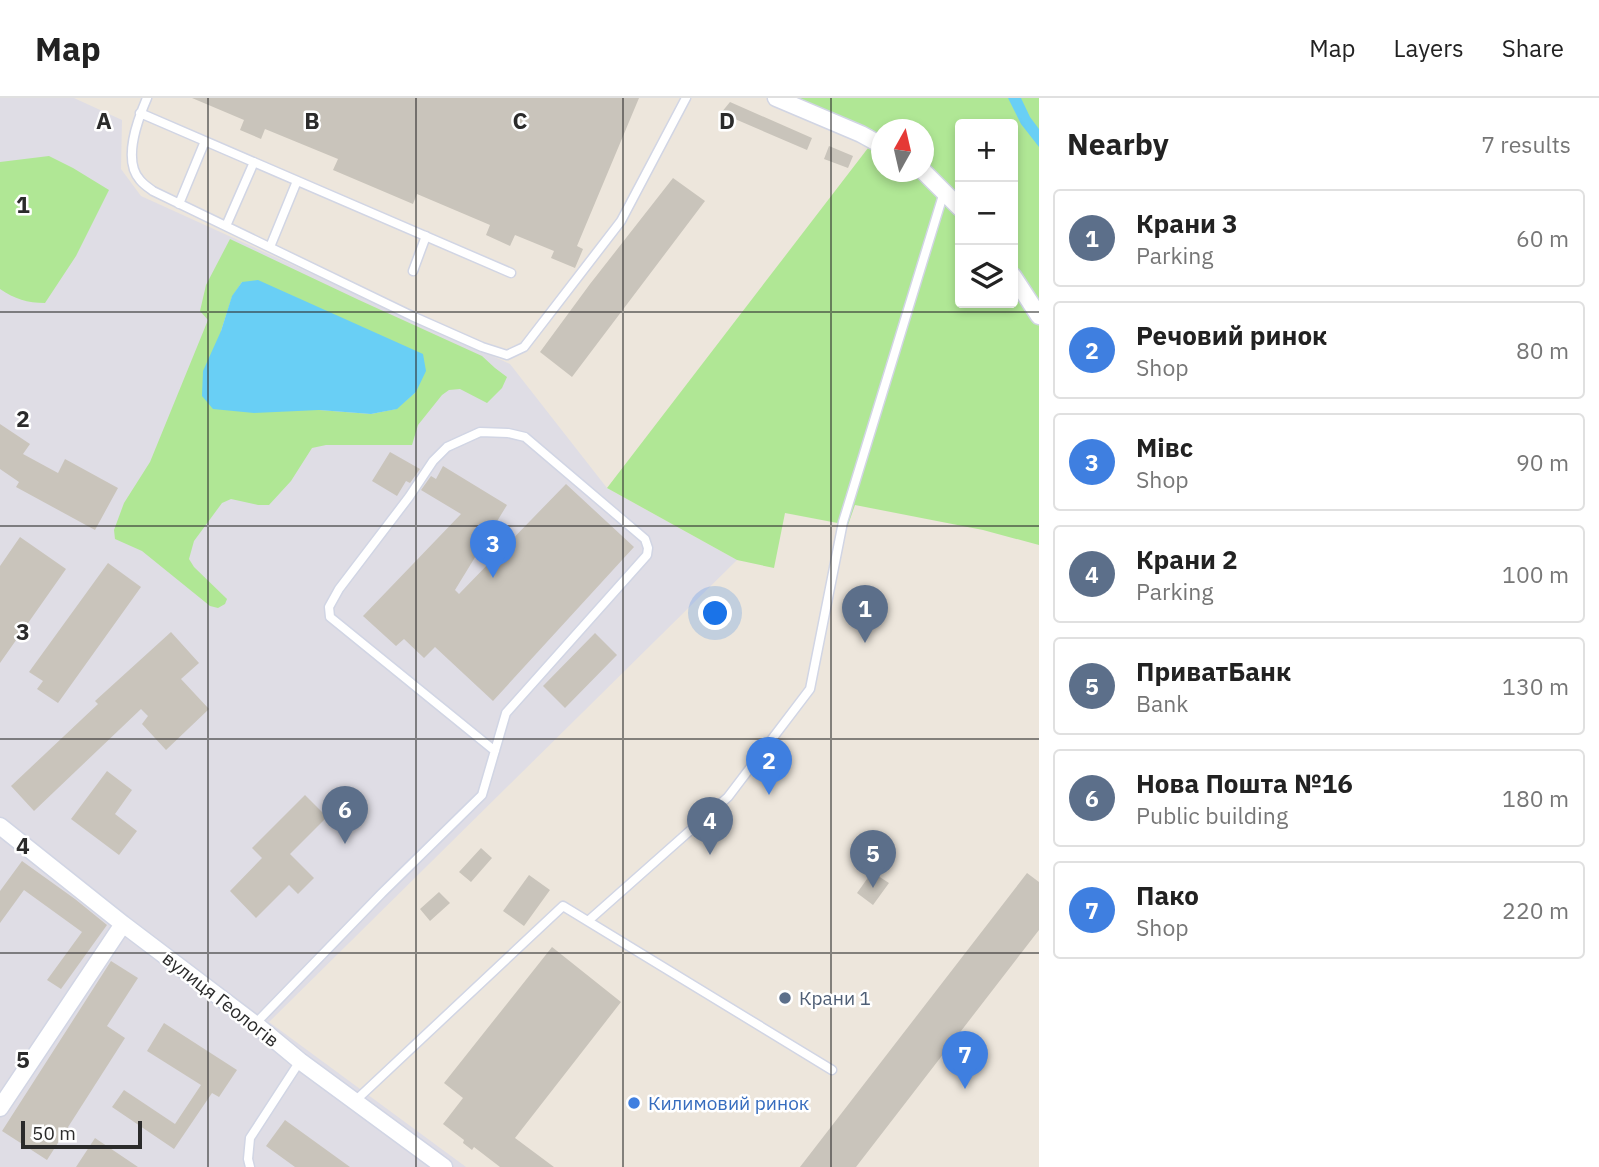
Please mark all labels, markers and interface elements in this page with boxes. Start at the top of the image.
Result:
text: Map [35,27,101,70]
text: Map [1309,32,1356,64]
text: Layers [1394,32,1464,64]
text: Share [1502,32,1564,64]
text: A [96,105,112,135]
text: B [304,105,320,135]
text: C [513,105,528,135]
text: D [719,105,735,135]
north arrow [871,119,934,182]
map controls [955,119,1018,308]
button: + [955,119,1018,182]
text: Nearby [1067,124,1169,163]
text: 7 results [1481,129,1571,159]
button: − [955,182,1018,245]
text: 1 [16,189,30,219]
text: Крани 3 [1136,206,1238,240]
text: 1 [1085,223,1099,253]
text: 60 m [1516,223,1569,253]
text: Parking [1136,240,1214,270]
button: layers [955,245,1018,308]
text: Речовий ринок [1136,318,1327,352]
text: 2 [1085,335,1099,365]
text: 80 m [1516,335,1569,365]
text: Shop [1136,352,1189,382]
text: 2 [16,403,30,433]
text: Мівс [1136,430,1193,464]
text: 3 [1085,447,1099,477]
text: 90 m [1516,447,1569,477]
text: Shop [1136,464,1189,494]
pin: 3 [470,520,516,578]
text: Крани 2 [1136,542,1238,576]
text: 4 [1085,559,1099,589]
text: 100 m [1502,559,1569,589]
text: Parking [1136,576,1214,606]
pin: 1 [842,585,888,643]
your location [698,596,732,630]
text: 3 [16,616,30,646]
text: ПриватБанк [1136,654,1291,688]
text: 5 [1085,671,1099,701]
text: 130 m [1502,671,1569,701]
text: Bank [1136,688,1189,718]
pin: 2 [746,737,792,795]
text: Нова Пошта №16 [1136,766,1353,800]
text: 6 [1085,783,1099,813]
text: 180 m [1502,783,1569,813]
pin: 6 [322,786,368,844]
pin: 4 [687,797,733,855]
text: Public building [1136,800,1288,830]
text: 4 [16,830,30,860]
pin: 5 [850,830,896,888]
text: Пако [1136,878,1199,912]
text: 7 [1085,895,1099,925]
text: 220 m [1502,895,1569,925]
text: Shop [1136,912,1189,942]
street label: вулиця Геологів [158,946,284,1052]
place label: Крани 1 [799,986,871,1010]
marker: Крани 1 [777,990,793,1006]
pin: 7 [942,1031,988,1089]
text: 5 [16,1044,30,1074]
place label: Килимовий ринок [648,1091,809,1115]
marker: Килимовий ринок [626,1095,642,1111]
scale bar [21,1118,142,1150]
text: 50 m [32,1121,76,1145]

